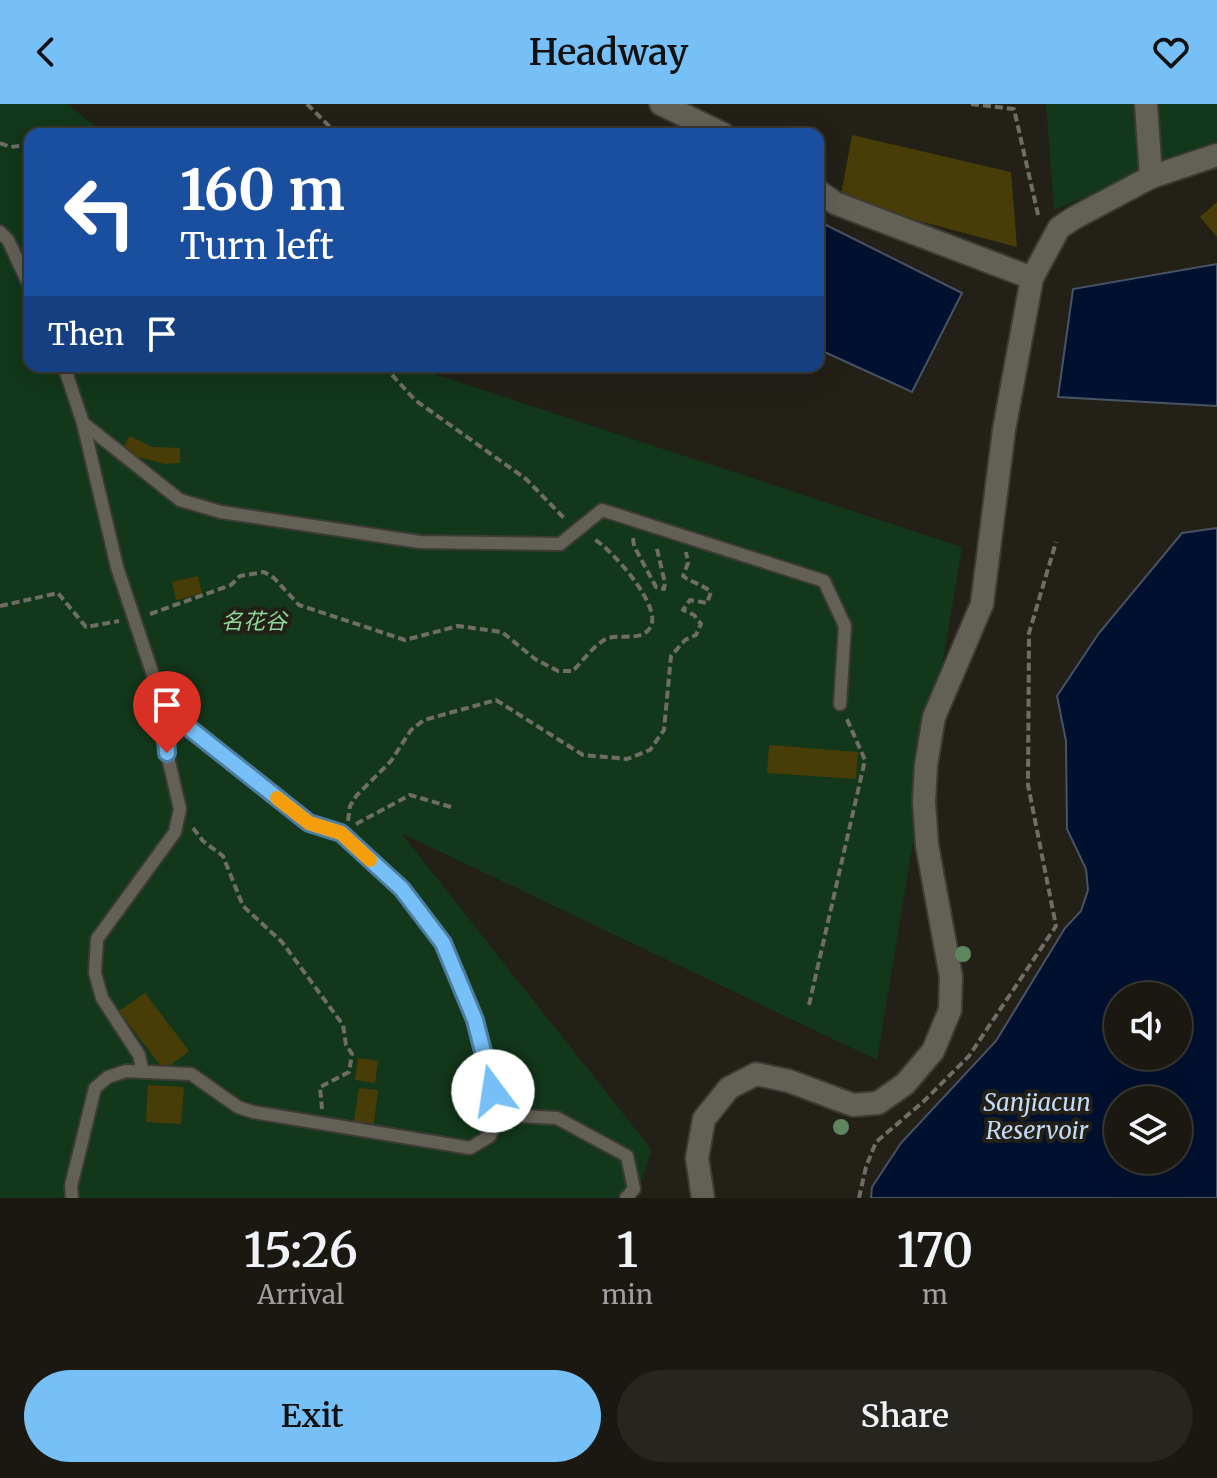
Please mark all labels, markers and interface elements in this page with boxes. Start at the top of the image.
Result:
icon: back [24,30,68,74]
text: Headway [529,30,688,75]
icon: heart [1149,30,1193,74]
text: 160 m [180,155,345,225]
icon: left [48,160,152,264]
text: Turn left [180,224,334,269]
icon: arrive [140,312,184,356]
text: Then [48,315,124,353]
park label: 名花谷 [221,607,289,635]
pin [133,671,201,753]
icon: arrive [145,683,189,727]
map controls [1104,982,1192,1174]
button: sound [1104,982,1192,1070]
position arrow [451,1049,535,1133]
button: layers [1104,1086,1192,1174]
water label: Sanjiacun Reservoir [983,1087,1091,1146]
text: 15:26 [244,1220,358,1280]
text: 1 [616,1220,638,1280]
text: 170 [896,1220,973,1280]
text: Arrival [257,1278,344,1311]
text: min [601,1278,653,1311]
text: m [922,1278,948,1311]
button: Exit [24,1370,601,1462]
button: Share [617,1370,1193,1462]

